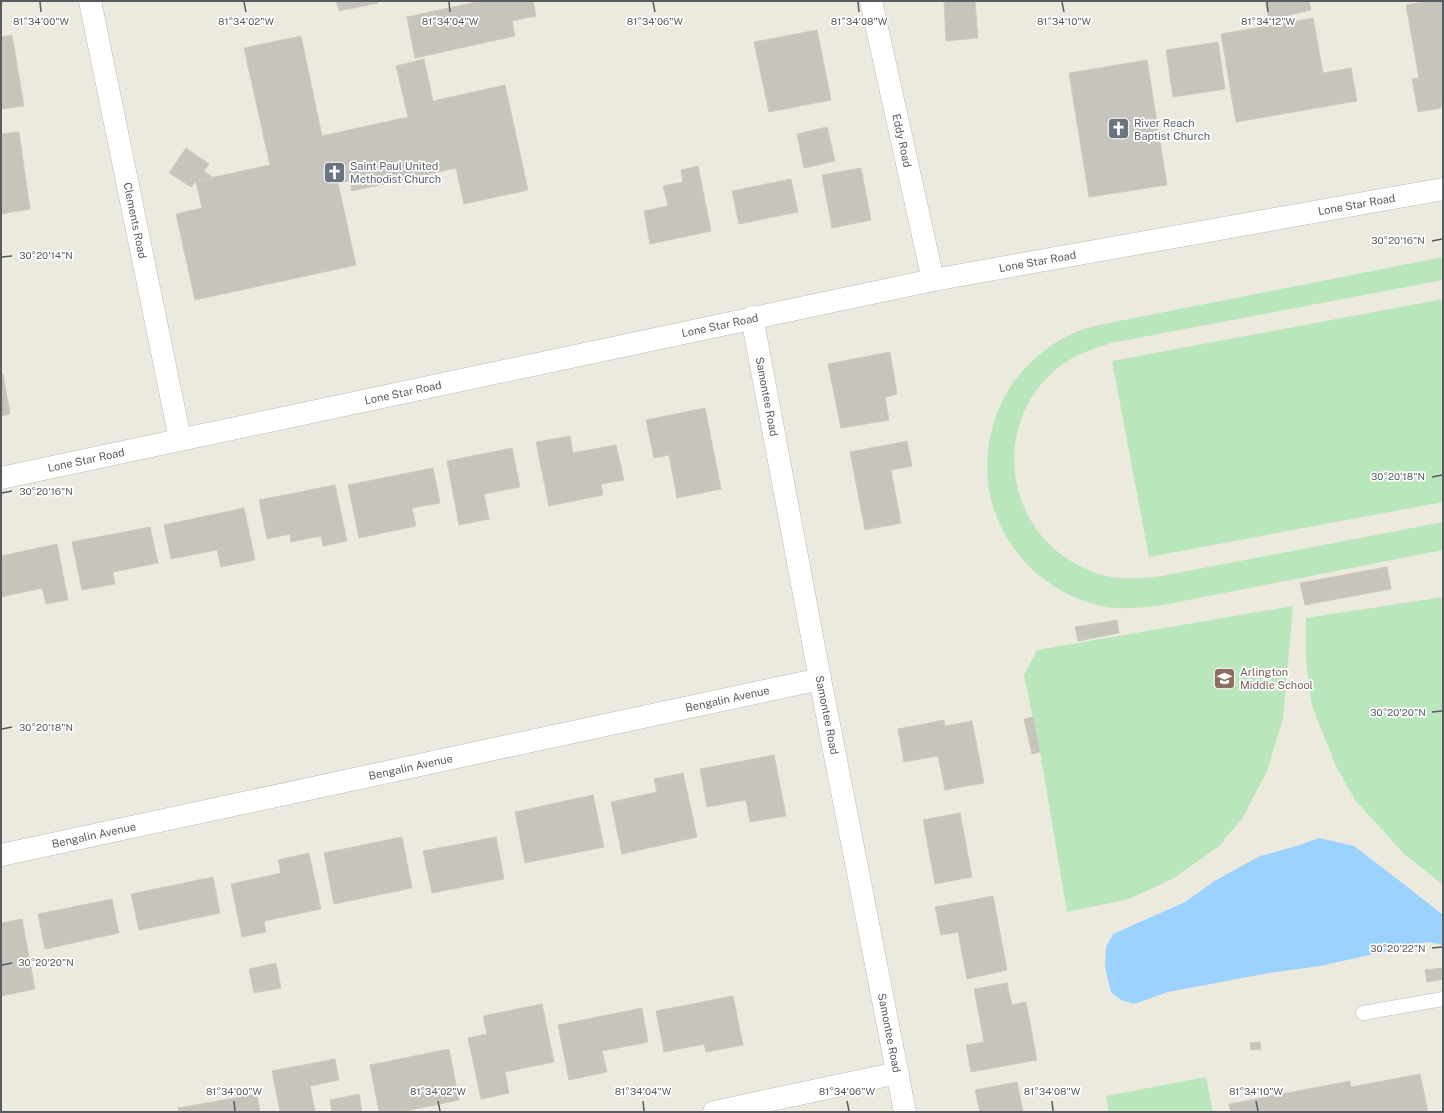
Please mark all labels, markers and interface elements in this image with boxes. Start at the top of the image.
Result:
text: 81°34'00"W [13,15,70,27]
text: 81°34'02"W [218,15,275,27]
text: 81°34'04"W [422,15,479,27]
text: 81°34'06"W [627,15,684,27]
text: 81°34'08"W [831,15,888,27]
text: 81°34'10"W [1037,15,1092,27]
text: 81°34'12"W [1241,15,1295,27]
street label: Eddy Road [890,113,914,169]
church icon: River Reach Baptist Church [1105,116,1131,142]
place label: River Reach Baptist Church [1134,117,1210,142]
church icon: Saint Paul United Methodist Church [322,159,348,185]
place label: Saint Paul United Methodist Church [350,160,441,185]
street label: Clements Road [121,181,149,259]
street label: Lone Star Road [1317,192,1396,217]
text: 30°20'16"N [1371,234,1425,246]
text: 30°20'14"N [19,249,73,261]
street label: Lone Star Road [998,249,1077,274]
street label: Lone Star Road [680,311,759,339]
street label: Samontee Road [754,356,780,437]
street label: Lone Star Road [364,379,443,407]
street label: Lone Star Road [47,446,126,474]
text: 30°20'18"N [1371,470,1425,482]
text: 30°20'16"N [19,485,73,497]
school or university icon: Arlington Middle School [1211,665,1237,691]
place label: Arlington Middle School [1240,666,1313,691]
street label: Samontee Road [813,674,841,756]
street label: Bengalin Avenue [684,684,771,714]
text: 30°20'20"N [1370,706,1426,718]
text: 30°20'18"N [19,721,73,733]
street label: Bengalin Avenue [367,752,454,782]
street label: Bengalin Avenue [51,820,137,850]
text: 30°20'22"N [1370,942,1426,954]
text: 30°20'20"N [18,956,74,968]
street label: Samontee Road [876,992,903,1074]
text: 81°34'00"W [206,1085,263,1097]
text: 81°34'02"W [410,1085,467,1097]
text: 81°34'04"W [615,1085,672,1097]
text: 81°34'06"W [819,1085,876,1097]
text: 81°34'08"W [1024,1085,1081,1097]
text: 81°34'10"W [1229,1085,1284,1097]

